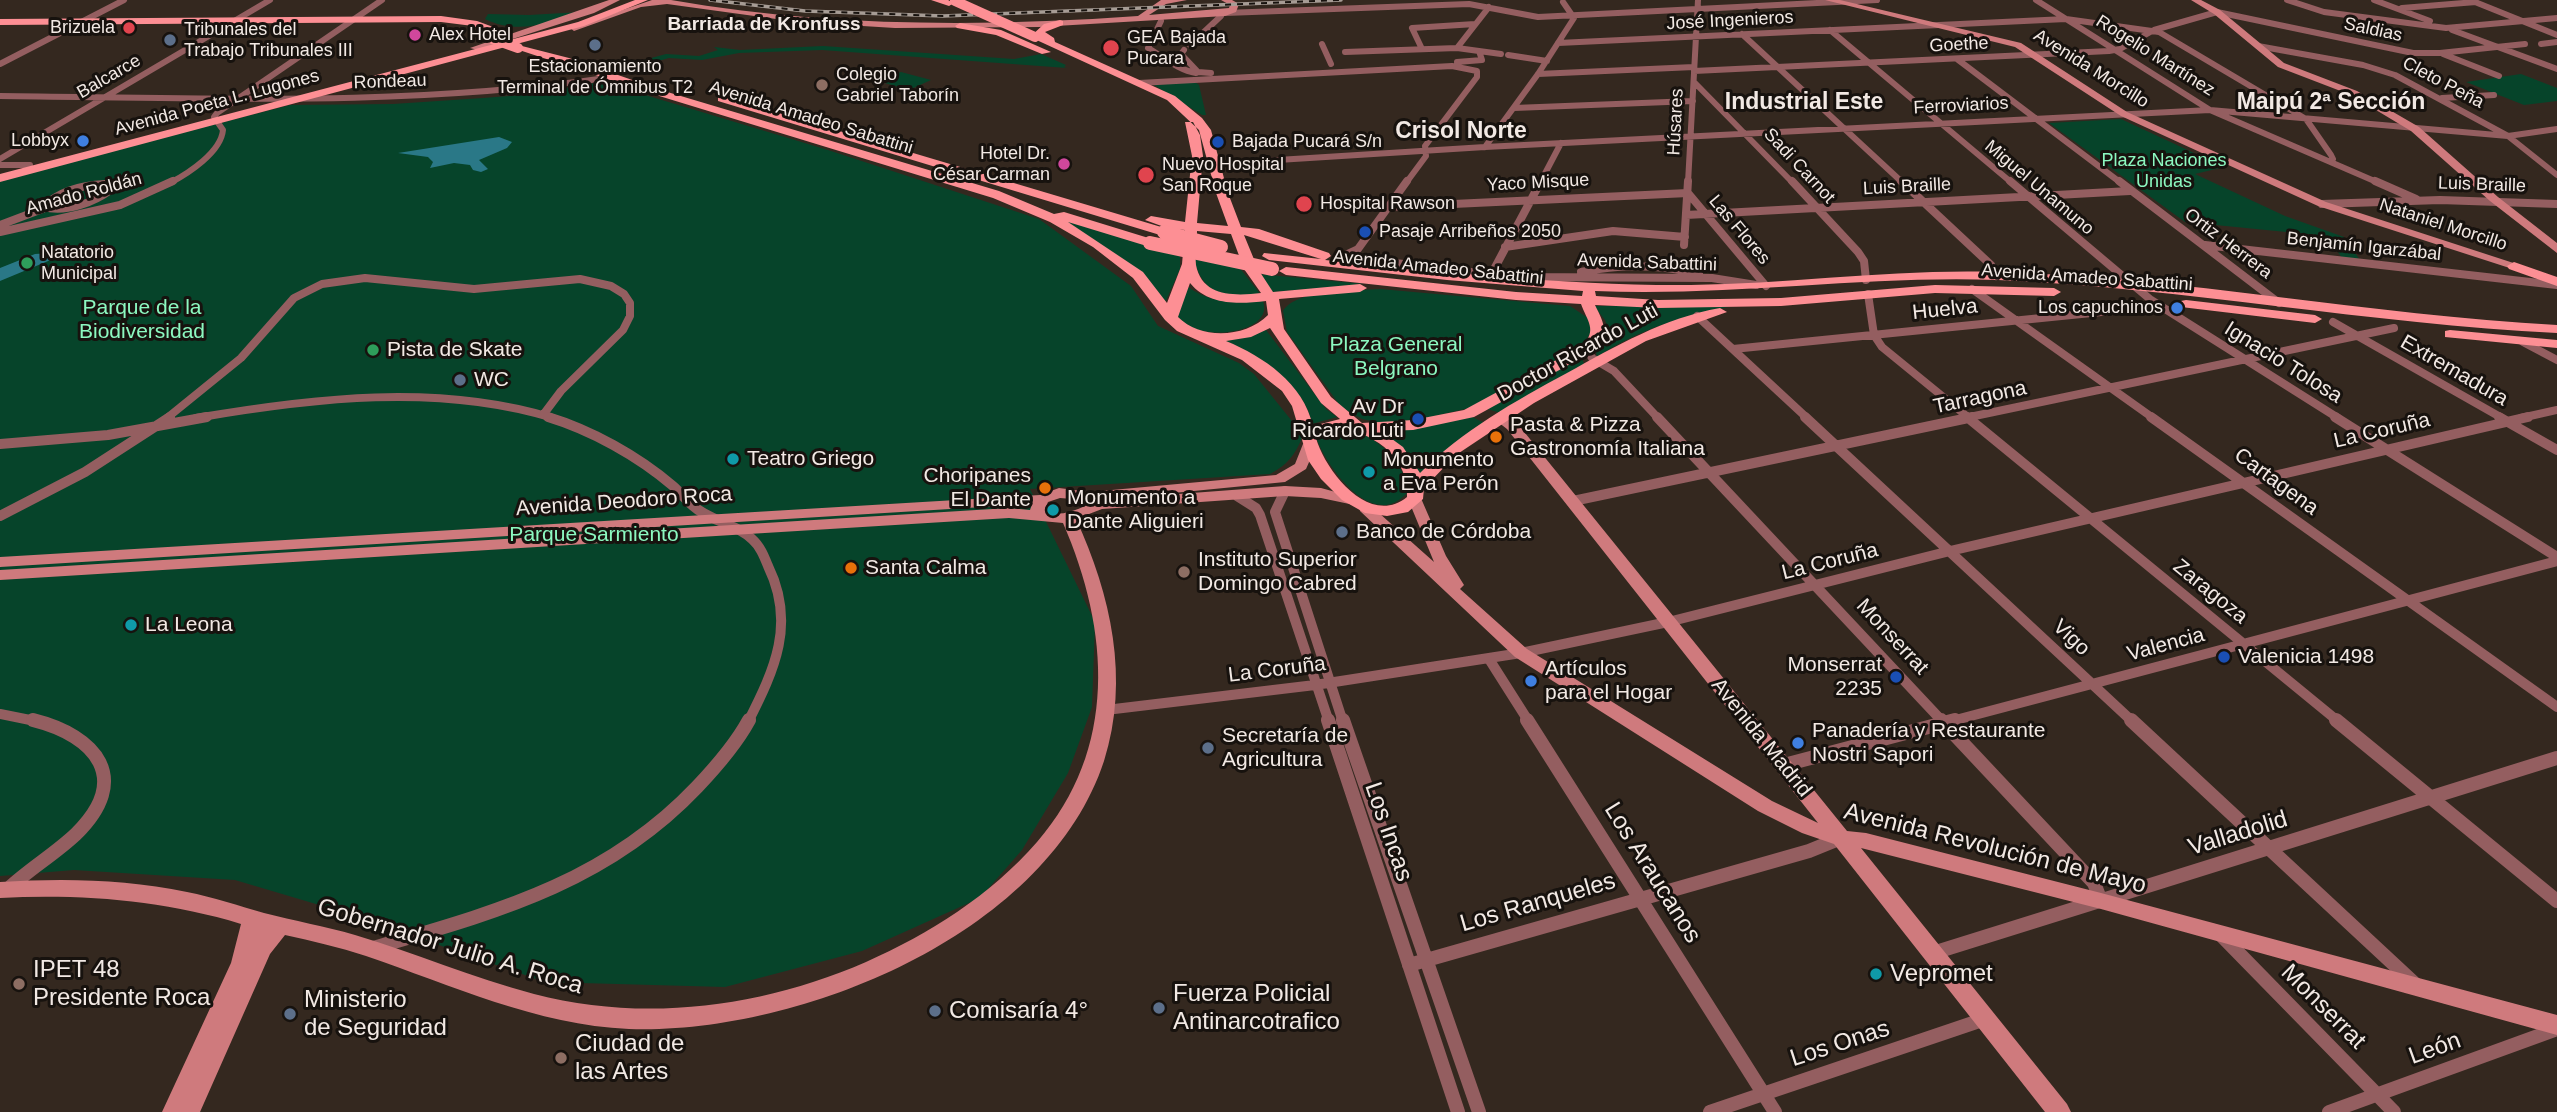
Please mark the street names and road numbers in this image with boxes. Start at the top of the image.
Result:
street label: José Ingenieros [1666,7,1794,35]
street label: Rogelio Martínez [2092,11,2218,101]
street label: Saldias [2342,13,2404,47]
street label: Avenida Morcillo [2029,25,2153,113]
street label: Goethe [1929,33,1989,57]
street label: Balcarce [73,50,145,104]
street label: Cleto Peña [2399,53,2487,113]
street label: Avenida Poeta L. Lugones [112,65,322,141]
street label: Rondeau [353,70,427,94]
street label: Avenida Amadeo Sabattini [707,77,915,159]
street label: Húsares [1663,88,1689,156]
street label: Ferroviarios [1913,93,2009,119]
street label: Sadi Carnot [1759,124,1839,208]
street label: Miguel Unamuno [1980,136,2098,240]
street label: Amado Roldán [24,168,144,220]
street label: Yaco Misque [1486,170,1590,196]
street label: Luis Braille [2438,173,2526,197]
street label: Luis Braille [1862,174,1952,200]
street label: Las Flores [1704,191,1774,269]
street label: Nataniel Morcillo [2376,194,2510,256]
street label: Ortiz Herrera [2180,204,2276,284]
street label: Benjamín Igarzábal [2286,228,2442,266]
street label: Avenida Amadeo Sabattini [1332,246,1544,290]
street label: Avenida Sabattini [1577,250,1717,276]
street label: Avenida Amadeo Sabattini [1981,260,2193,296]
street label: Huelva [1911,294,1979,326]
street label: Doctor Ricardo Luti [1493,298,1663,408]
street label: Ignacio Tolosa [2219,317,2347,409]
street label: Extremadura [2396,330,2512,412]
street label: Tarragona [1931,376,2029,420]
street label: La Coruña [2331,408,2433,454]
street label: Cartagena [2229,443,2323,521]
street label: Avenida Deodoro Roca [515,482,733,522]
street label: La Coruña [1779,538,1881,586]
street label: Zaragoza [2168,554,2252,630]
street label: Monserrat [1851,594,1933,680]
street label: Vigo [2047,615,2095,661]
street label: Valencia [2125,623,2207,667]
street label: La Coruña [1227,652,1327,688]
street label: Avenida Madrid [1705,674,1817,802]
street label: Los Incas [1358,779,1418,885]
street label: Los Araucanos [1597,797,1707,949]
street label: Avenida Revolución de Mayo [1841,797,2149,901]
street label: Valladolid [2185,805,2291,863]
street label: Los Ranqueles [1457,867,1619,939]
street label: Gobernador Julio A. Roca [314,893,586,1001]
street label: Monserrat [2275,959,2371,1055]
street label: Los Onas [1787,1014,1893,1074]
street label: León [2405,1026,2465,1072]

